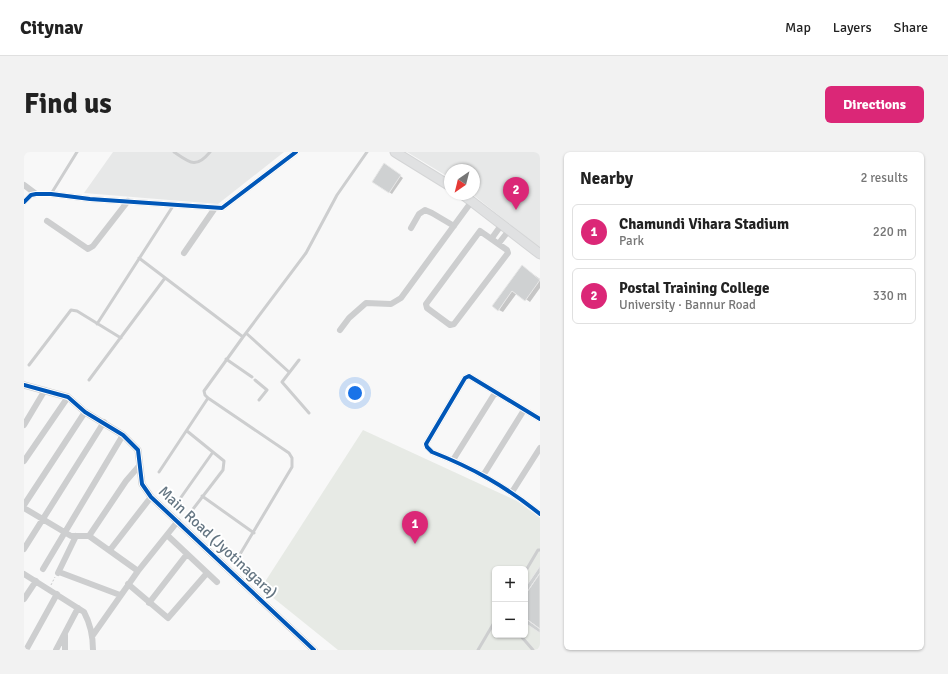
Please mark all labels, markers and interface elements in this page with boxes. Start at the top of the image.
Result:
text: Citynav [20,16,83,40]
text: Map [785,19,811,36]
text: Layers [833,19,872,36]
text: Share [894,19,928,36]
button: Directions [825,86,924,123]
text: Find us [24,87,112,121]
north arrow [444,164,480,200]
text: Nearby [580,168,633,189]
text: 2 results [860,170,908,186]
pin: 2 [503,177,529,210]
text: Chamundi Vihara Stadium [619,215,789,233]
text: 1 [590,224,598,240]
text: 220 m [873,224,907,240]
text: Park [619,233,644,249]
text: Postal Training College [619,279,769,297]
text: 2 [590,288,598,304]
text: 330 m [873,288,907,304]
text: University · Bannur Road [619,297,756,313]
your location [345,383,365,403]
street label: Main Road (Jyotinagara) [155,482,281,602]
pin: 1 [402,511,428,544]
map controls [492,566,528,638]
button: + [492,566,528,602]
button: − [492,602,528,638]

